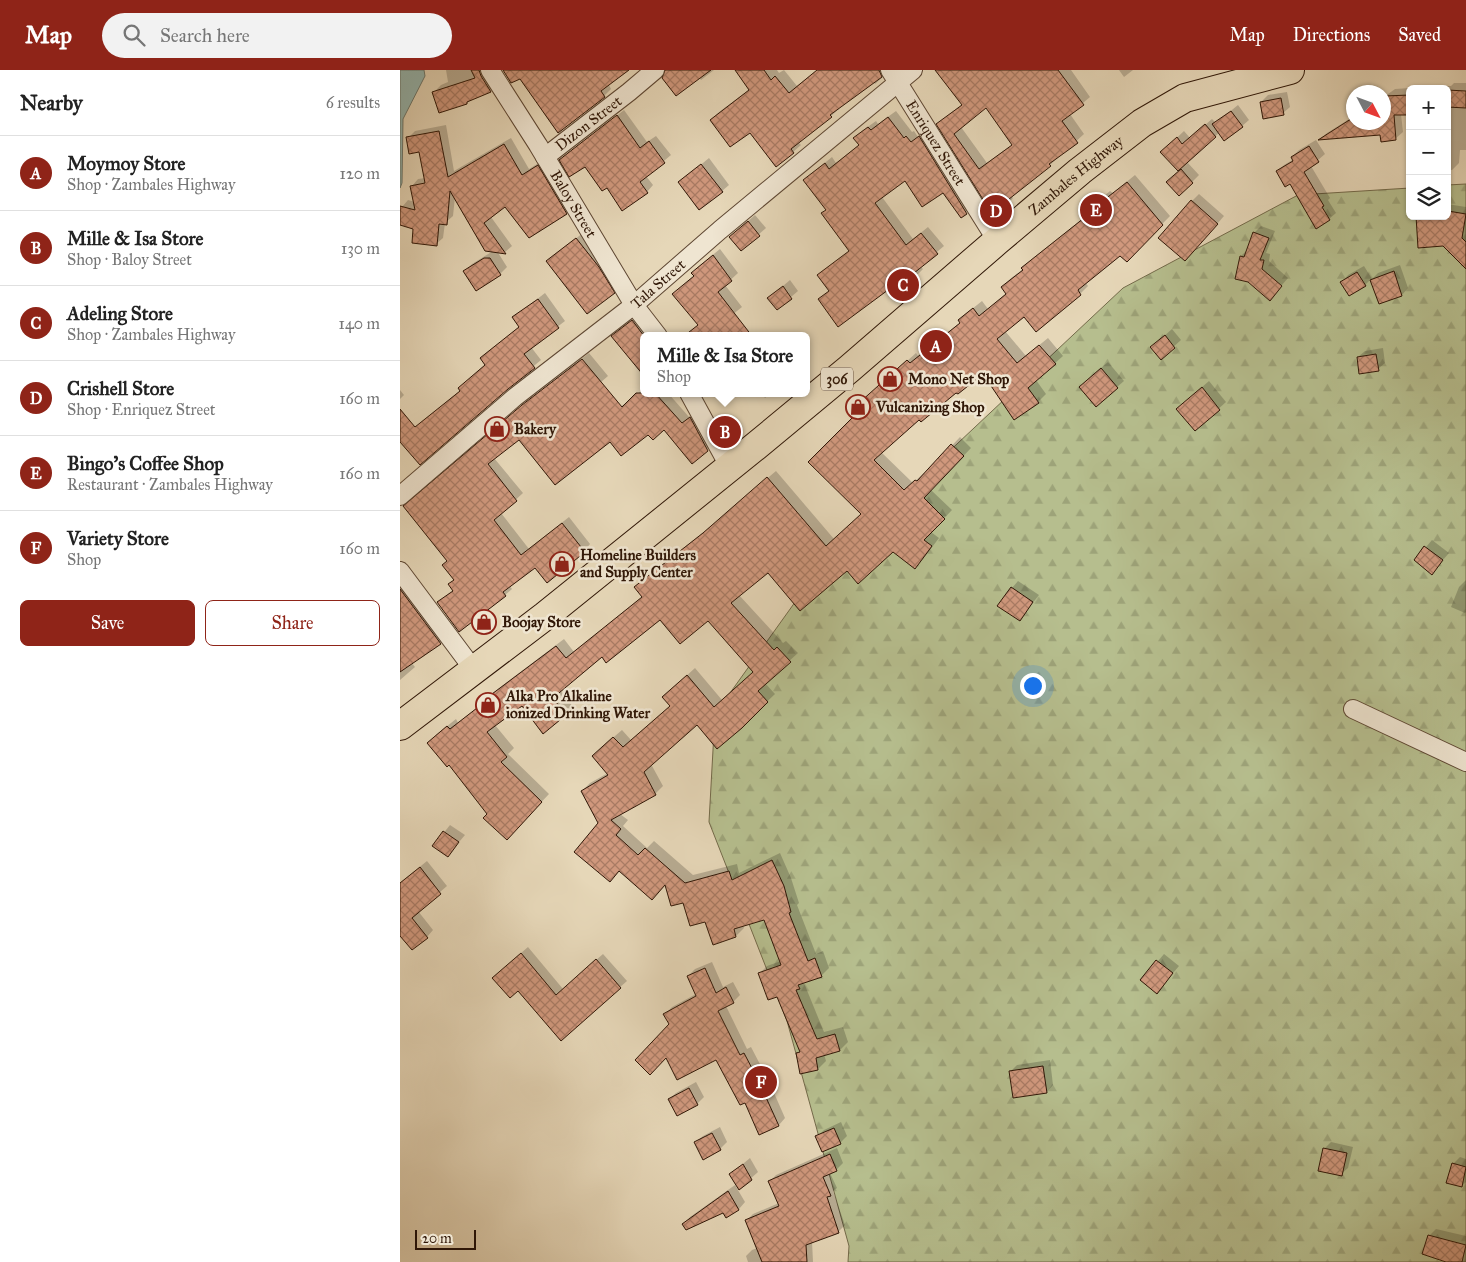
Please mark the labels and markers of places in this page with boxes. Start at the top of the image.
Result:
pin: E [1080,191,1112,229]
pin: D [980,192,1012,230]
pin: C [887,266,919,304]
pin: A [920,327,952,365]
shop icon: Mono Net Shop [877,366,903,392]
place label: Mono Net Shop [908,370,1010,389]
shop icon: Vulcanizing Shop [845,394,871,420]
place label: Vulcanizing Shop [875,398,985,417]
pin: B [709,413,741,451]
shop icon: Bakery [484,416,510,442]
place label: Bakery [514,420,557,439]
place label: Homeline Builders and Supply Center [580,546,696,582]
shop icon: Homeline Builders and Supply Center [549,551,575,577]
shop icon: Boojay Store [471,609,497,635]
place label: Boojay Store [502,613,581,632]
place label: Alka Pro Alkaline ionized Drinking Water [505,687,650,723]
shop icon: Alka Pro Alkaline ionized Drinking Water [475,692,501,718]
pin: F [745,1063,777,1101]

